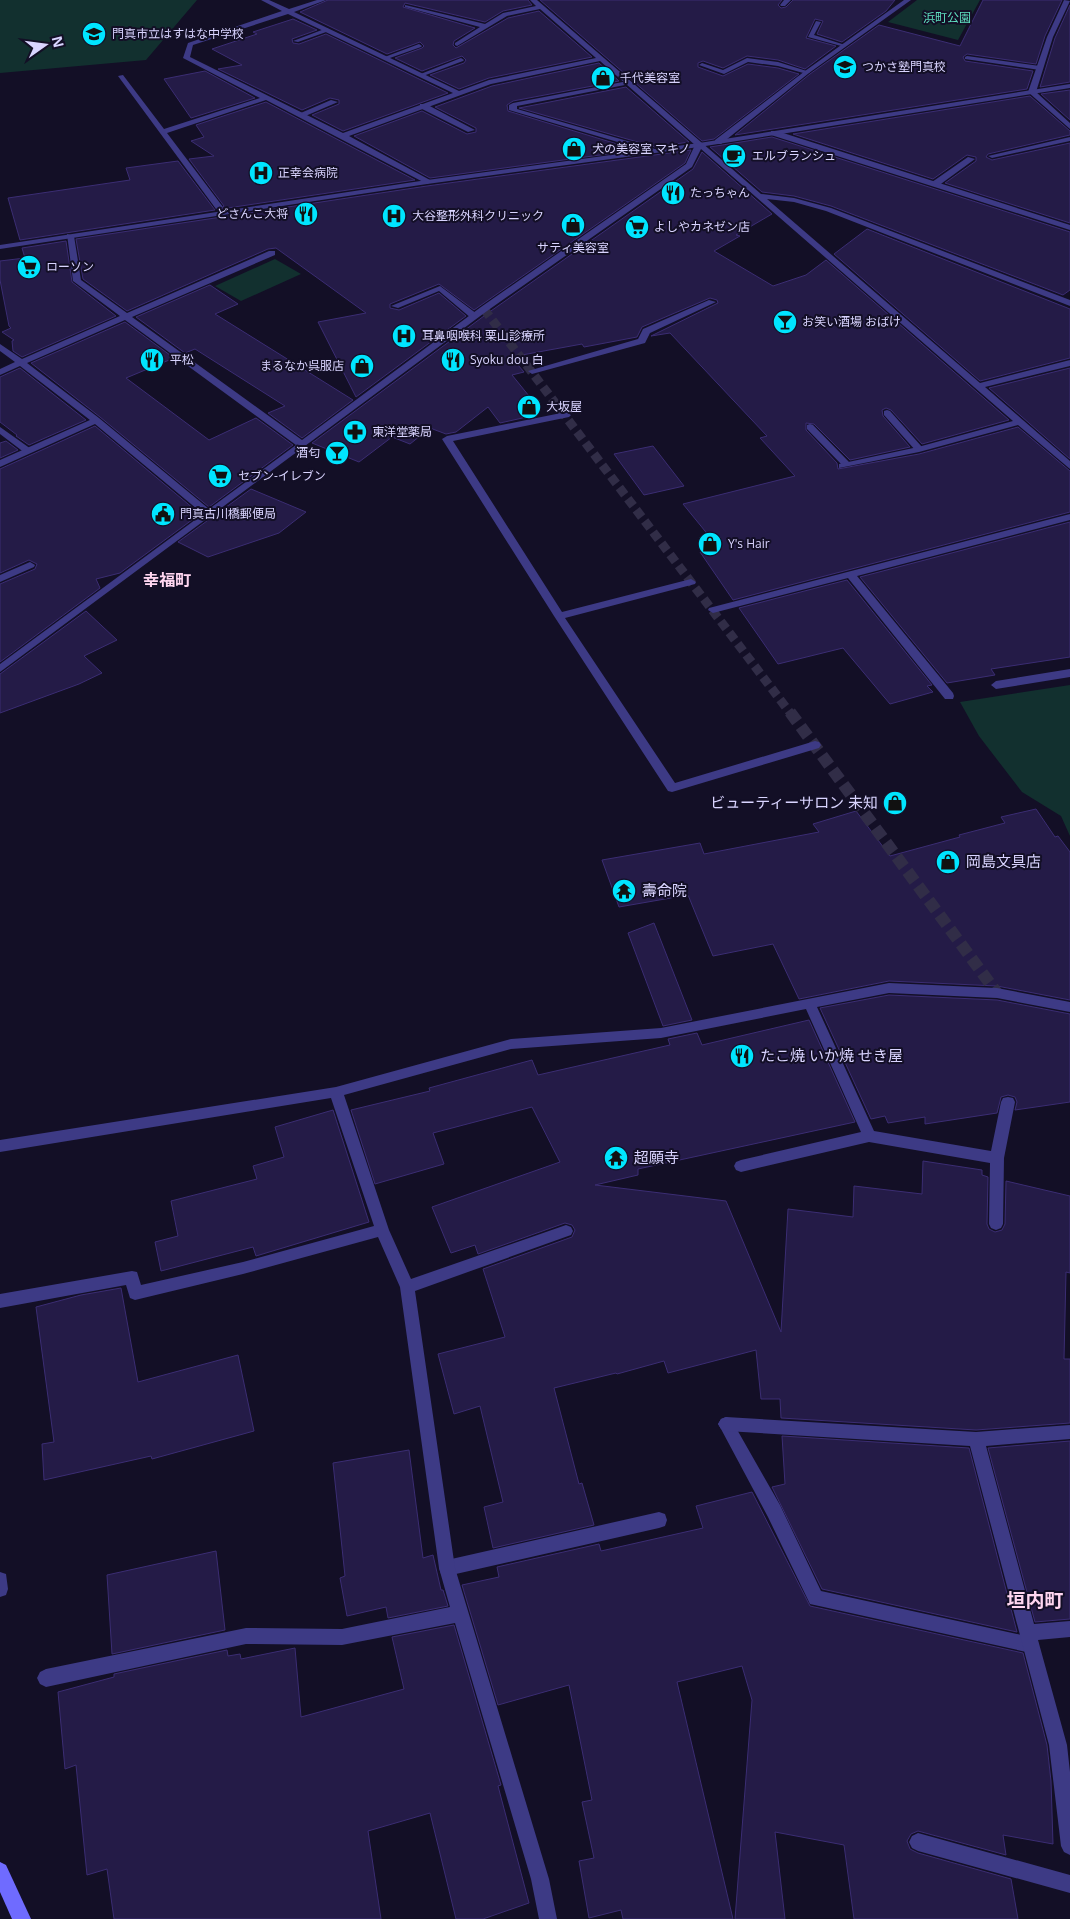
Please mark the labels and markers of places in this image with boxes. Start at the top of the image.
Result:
school or university icon: 門真市立はすはな中学校 [81,21,107,47]
place label: 門真市立はすはな中学校 [112,25,244,42]
school or university icon: つかさ塾門真校 [832,54,858,80]
place label: つかさ塾門真校 [862,58,946,75]
shop icon: 千代美容室 [590,65,616,91]
place label: 千代美容室 [620,69,680,86]
shop icon: 犬の美容室 マキノ [561,136,587,162]
place label: 犬の美容室 マキノ [592,140,690,157]
cafe icon: エルブランシュ [721,143,747,169]
place label: エルブランシュ [752,147,836,164]
hospital icon: 正幸会病院 [248,160,274,186]
place label: 正幸会病院 [278,164,338,181]
restaurant icon: たっちゃん [660,180,686,206]
place label: たっちゃん [690,184,750,201]
restaurant icon: どさんこ大将 [293,201,319,227]
hospital icon: 大谷整形外科クリニック [381,203,407,229]
place label: どさんこ大将 [216,205,288,222]
place label: 大谷整形外科クリニック [412,207,544,224]
shop icon: サティ美容室 [560,212,586,238]
supermarket icon: よしやカネゼン店 [624,214,650,240]
place label: よしやカネゼン店 [654,218,750,235]
place label: サティ美容室 [537,239,609,256]
supermarket icon: ローソン [16,254,42,280]
place label: ローソン [46,258,94,275]
bar icon: お笑い酒場 おばけ [772,309,798,335]
place label: お笑い酒場 おばけ [802,313,901,330]
hospital icon: 耳鼻咽喉科 栗山診療所 [391,323,417,349]
place label: 耳鼻咽喉科 栗山診療所 [422,327,545,344]
restaurant icon: 平松 [139,347,165,373]
restaurant icon: Syoku dou 白 [440,347,466,373]
place label: 平松 [170,351,194,368]
place label: Syoku dou 白 [470,351,544,368]
shop icon: まるなか呉服店 [349,353,375,379]
place label: まるなか呉服店 [260,357,344,374]
shop icon: 大坂屋 [516,394,542,420]
place label: 大坂屋 [546,398,582,415]
pharmacy icon: 東洋堂薬局 [342,419,368,445]
place label: 東洋堂薬局 [372,423,432,440]
bar icon: 酒匂 [324,440,350,466]
place label: 酒匂 [296,444,320,461]
supermarket icon: セブン-イレブン [207,463,233,489]
place label: セブン-イレブン [238,467,326,484]
public building icon: 門真古川橋郵便局 [150,501,176,527]
place label: 門真古川橋郵便局 [180,505,276,522]
shop icon: Y's Hair [697,531,723,557]
place label: Y's Hair [728,535,770,552]
shop icon: ビューティーサロン 未知 [882,790,908,816]
place label: ビューティーサロン 未知 [710,792,878,812]
shop icon: 岡島文具店 [935,849,961,875]
place label: 岡島文具店 [966,851,1041,871]
temple icon: 壽命院 [611,878,637,904]
place label: 壽命院 [642,880,687,900]
restaurant icon: たこ焼 いか焼 せき屋 [729,1043,755,1069]
place label: たこ焼 いか焼 せき屋 [760,1045,903,1065]
temple icon: 超願寺 [603,1145,629,1171]
place label: 超願寺 [634,1147,679,1167]

